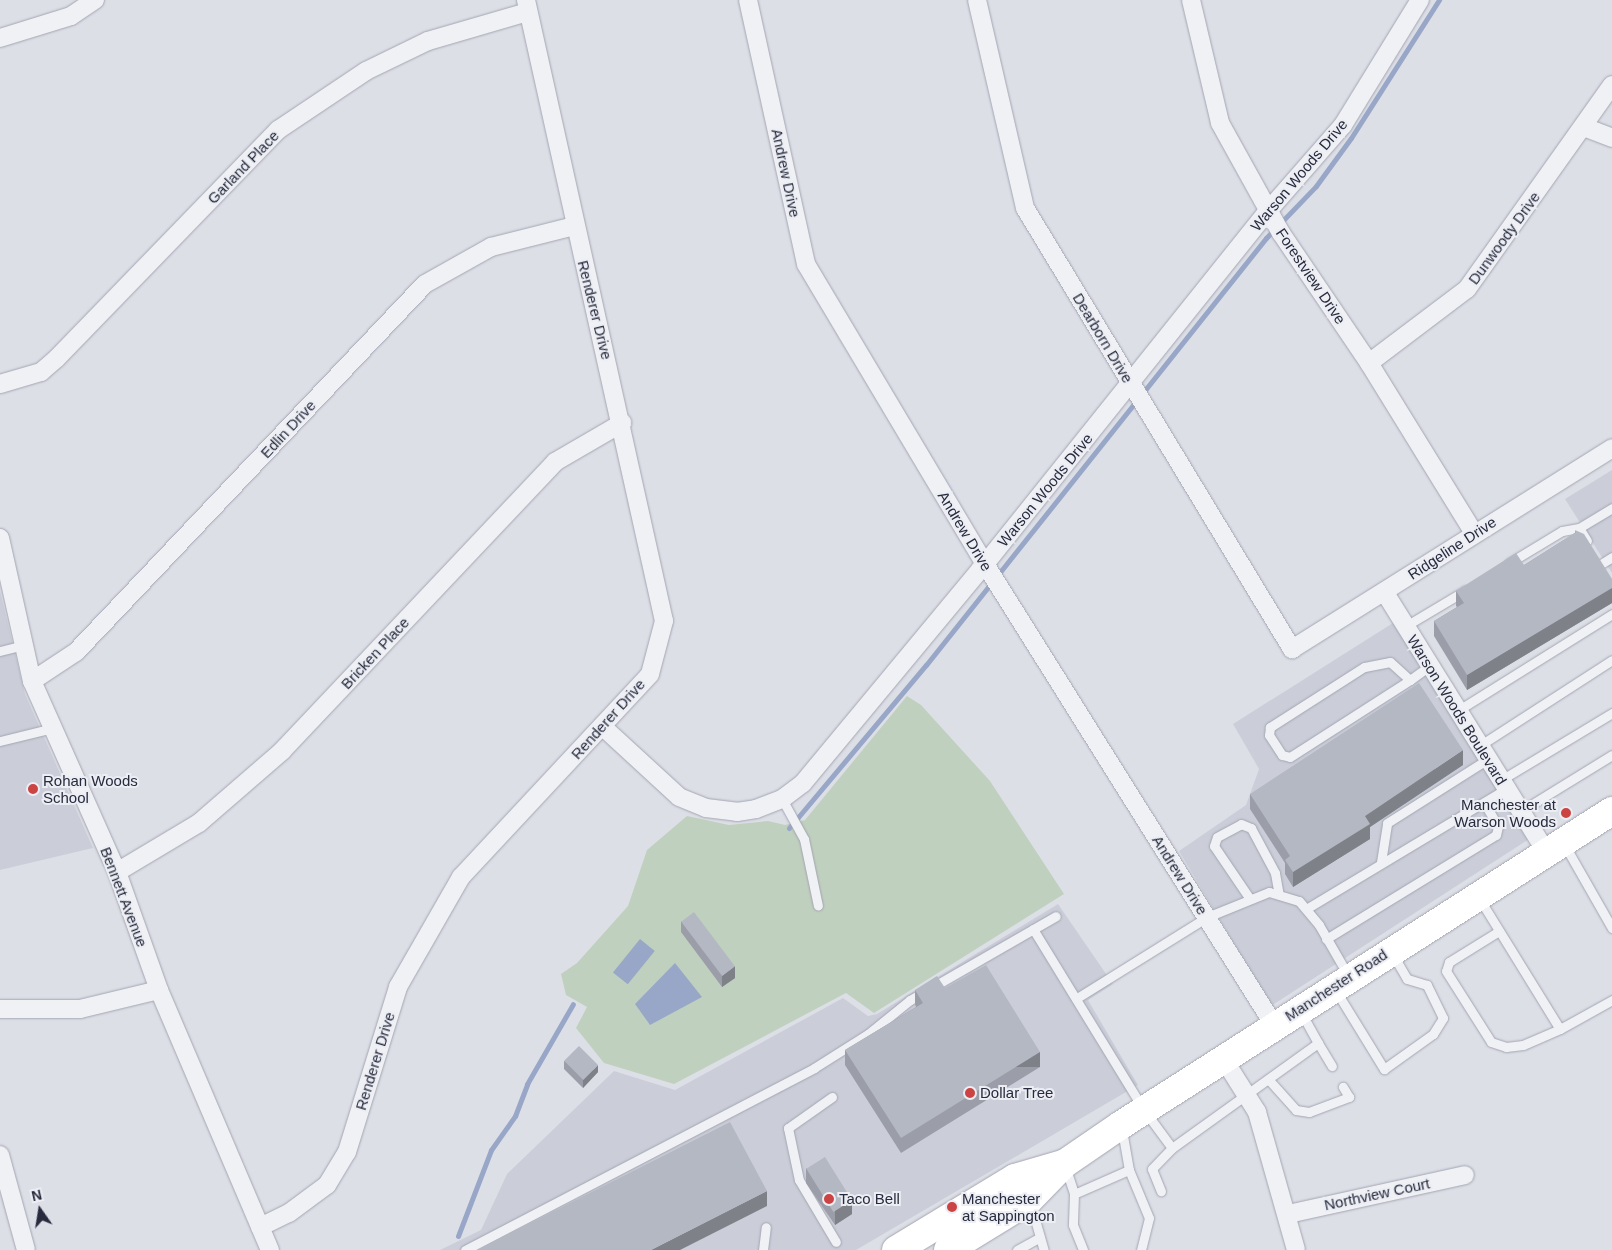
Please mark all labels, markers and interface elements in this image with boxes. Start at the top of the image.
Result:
street label: Warson Woods Drive [1247,115,1351,235]
street label: Garland Place [204,127,282,207]
street label: Andrew Drive [768,127,804,219]
street label: Dunwoody Drive [1464,188,1544,288]
street label: Forestview Drive [1272,225,1350,327]
street label: Renderer Drive [574,258,616,362]
street label: Dearborn Drive [1069,290,1137,386]
street label: Edlin Drive [257,396,319,462]
street label: Warson Woods Drive [994,430,1096,550]
street label: Andrew Drive [934,488,996,574]
street label: Ridgeline Drive [1404,513,1500,583]
street label: Bricken Place [337,613,413,693]
street label: Warson Woods Boulevard [1403,632,1511,788]
street label: Renderer Drive [567,675,649,763]
place label: Rohan Woods School [43,771,138,806]
marker: Rohan Woods School [27,783,39,795]
place label: Manchester at Warson Woods [1454,795,1556,830]
marker: Manchester at Warson Woods [1560,807,1572,819]
street label: Andrew Drive [1149,832,1211,918]
street label: Bennett Avenue [97,844,151,950]
street label: Manchester Road [1281,945,1391,1025]
street label: Renderer Drive [352,1010,398,1112]
place label: Dollar Tree [980,1084,1054,1102]
marker: Dollar Tree [964,1087,976,1099]
street label: Northview Court [1323,1174,1431,1214]
north arrow [15,1185,65,1235]
text: N [30,1186,43,1204]
place label: Manchester at Sappington [962,1189,1055,1224]
place label: Taco Bell [839,1190,900,1208]
marker: Taco Bell [823,1193,835,1205]
marker: Manchester at Sappington [946,1201,958,1213]

